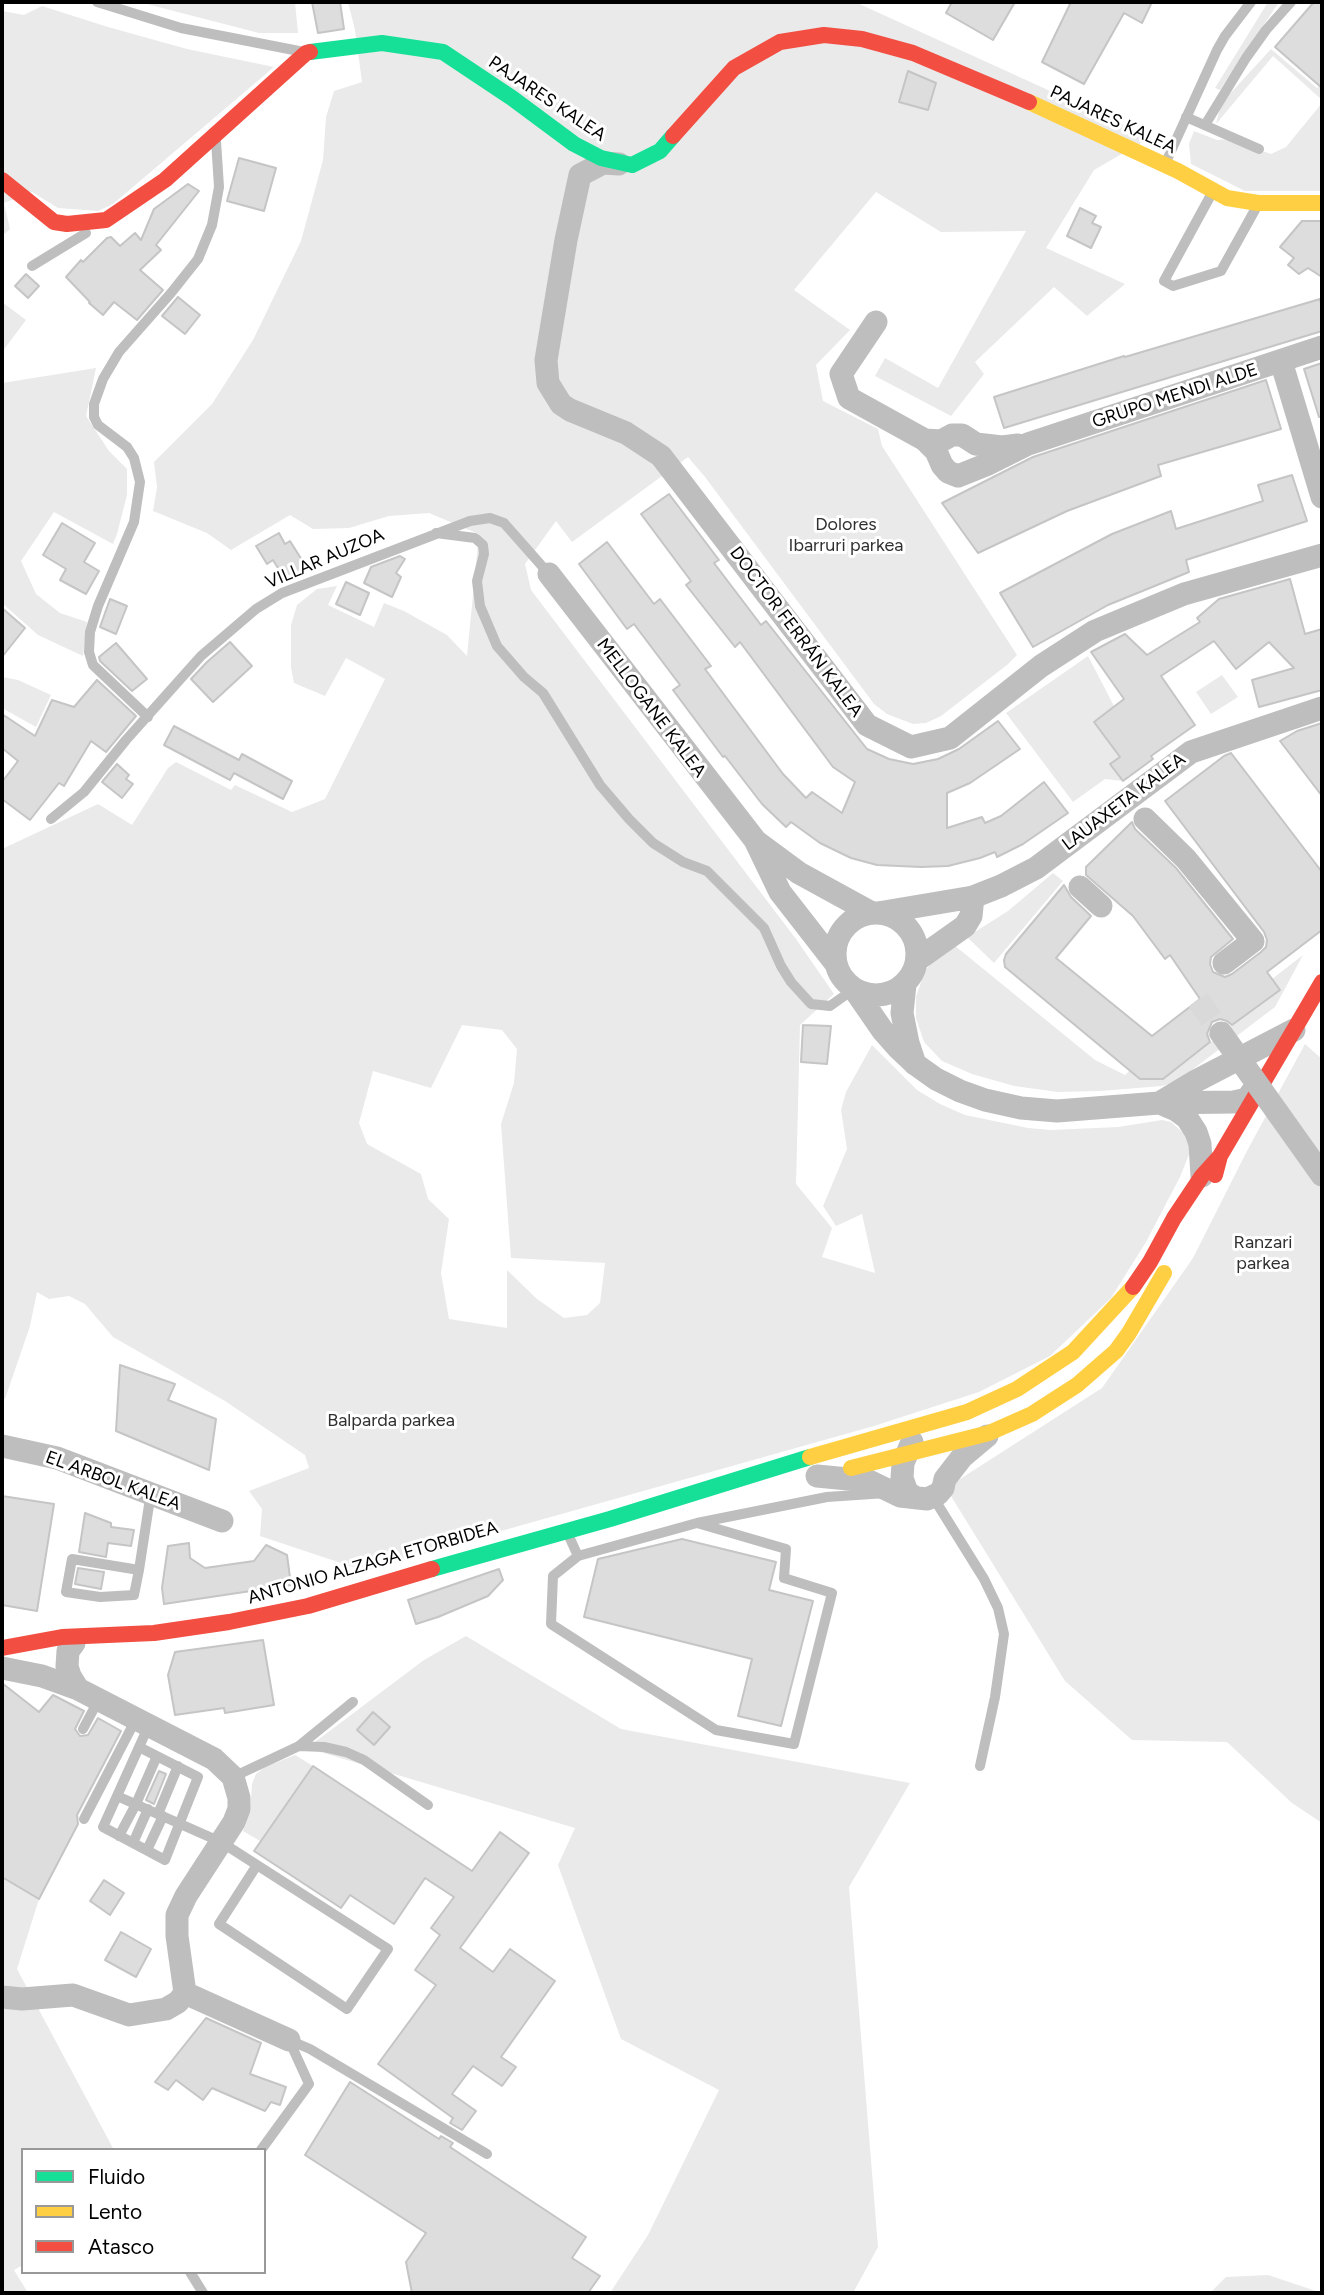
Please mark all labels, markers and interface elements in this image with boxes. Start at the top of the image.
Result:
street label: PAJARES KALEA [484,52,610,146]
street label: PAJARES KALEA [1046,81,1180,159]
street label: GRUPO MENDI ALDE [1090,359,1260,433]
park label: Dolores Ibarruri parkea [789,514,903,556]
street label: VILLAR AUZOA [263,524,387,594]
street label: DOCTOR FERRÁN KALEA [725,543,867,721]
street label: MELLOGANE KALEA [592,634,710,782]
street label: LAUAXETA KALEA [1058,749,1190,855]
park label: Ranzari parkea [1234,1232,1292,1274]
park label: Balparda parkea [327,1410,455,1432]
street label: EL ARBOL KALEA [43,1447,183,1515]
street label: ANTONIO ALZAGA ETORBIDEA [245,1517,501,1609]
legend [21,2148,266,2274]
text: Fluido [88,2164,145,2189]
text: Lento [88,2199,142,2224]
text: Atasco [88,2234,154,2259]

